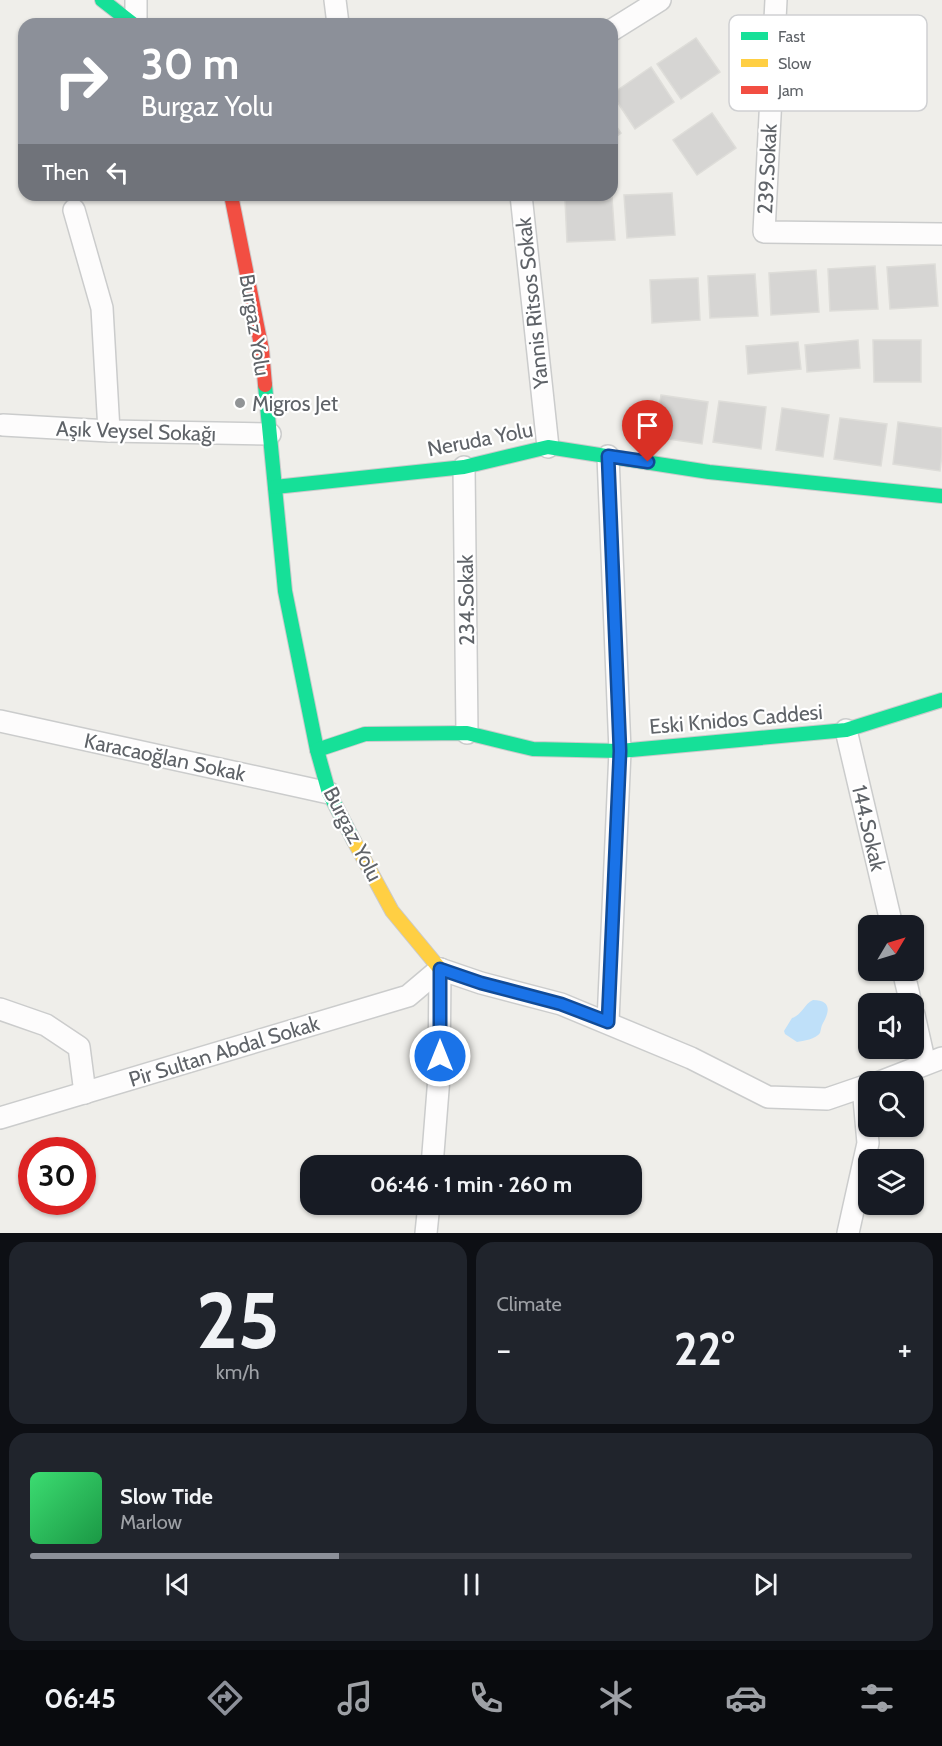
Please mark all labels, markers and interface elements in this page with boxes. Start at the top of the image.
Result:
legend [729,15,927,111]
text: Fast [778,27,806,46]
text: 30 m [141,38,239,90]
icon: right [42,42,120,120]
text: Slow [778,54,812,73]
text: Jam [777,81,804,100]
text: Burgaz Yolu [141,90,273,123]
street label: 239.Sokak [752,122,782,215]
icon: left [101,156,134,189]
text: Then [42,159,89,186]
street label: Yannis Ritsos Sokak [511,215,554,391]
street label: Burgaz Yolu [235,272,275,378]
place label: Migros Jet [252,391,338,416]
marker: Migros Jet [233,396,247,410]
pin [622,400,673,462]
icon: arrive [631,409,664,442]
street label: Aşık Veysel Sokağı [56,416,216,446]
street label: Neruda Yolu [425,417,535,461]
street label: 234.Sokak [453,554,479,646]
street label: Eski Knidos Caddesi [648,699,824,739]
street label: Karacaoğlan Sokak [82,728,249,786]
street label: 144.Sokak [847,782,891,874]
street label: Burgaz Yolu [319,783,387,885]
north arrow [858,915,924,981]
map controls [858,915,924,1215]
button: sound [858,993,924,1059]
street label: Pir Sultan Abdal Sokak [126,1010,323,1092]
position arrow [408,1024,472,1088]
button: search [858,1071,924,1137]
speed limit sign: 30 [18,1137,96,1215]
button: layers [858,1149,924,1215]
text: 06:46 · 1 min · 260 m [370,1171,572,1198]
text: 25 [196,1273,279,1368]
text: Climate [497,1292,562,1316]
text: 22° [674,1322,735,1376]
text: − [497,1329,511,1369]
text: + [897,1329,912,1369]
text: km/h [216,1360,260,1384]
text: Slow Tide [120,1483,213,1510]
text: Marlow [120,1510,182,1534]
icon: previous [161,1568,194,1601]
icon: pause [455,1568,488,1601]
icon: next [749,1568,782,1601]
icon: directions [204,1677,246,1719]
icon: music [334,1677,376,1719]
icon: phone [465,1677,507,1719]
icon: climate [595,1677,637,1719]
icon: car [725,1677,767,1719]
icon: filters [856,1677,898,1719]
text: 06:45 [44,1682,116,1715]

